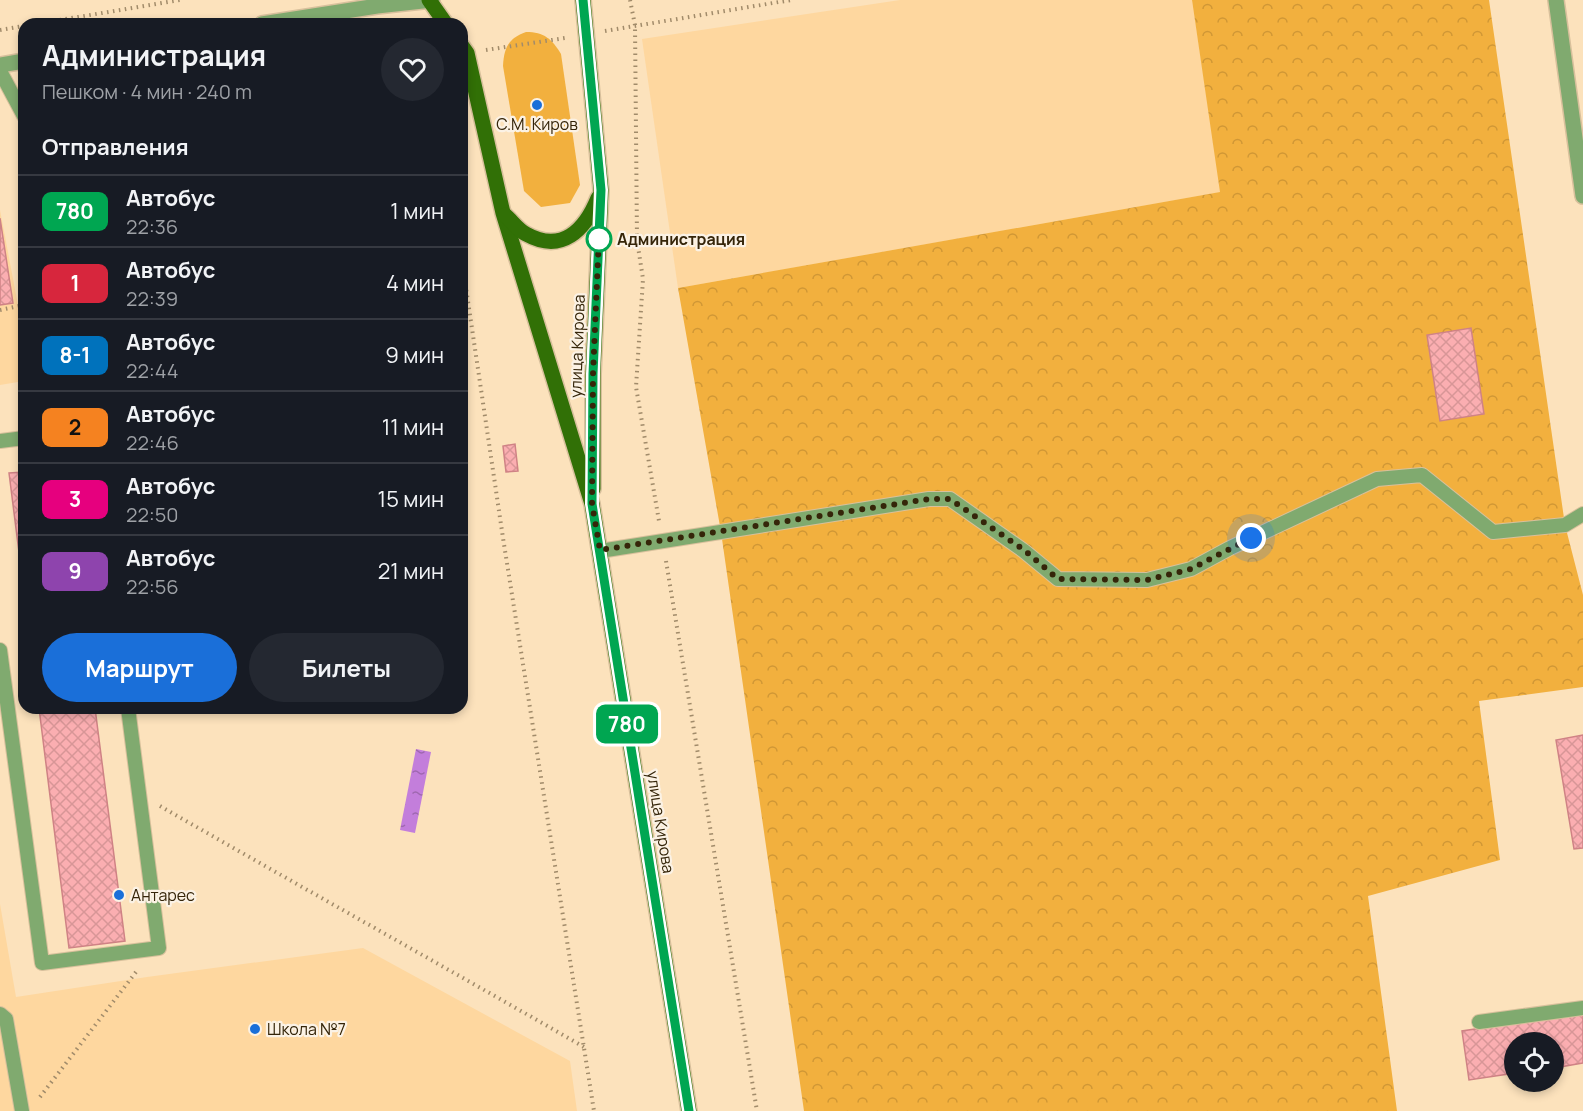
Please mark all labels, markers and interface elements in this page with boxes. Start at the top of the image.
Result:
text: Администрация [42,36,266,74]
button: heart [381,38,444,101]
text: Пешком · 4 мин · 240 m [42,78,252,105]
marker: С.М. Киров [530,98,544,112]
place label: С.М. Киров [496,113,578,135]
text: Отправления [42,132,189,162]
text: Автобус [126,183,215,213]
text: 1 мин [390,196,444,226]
text: 780 [56,197,94,225]
text: 22:36 [126,213,178,240]
marker: Администрация [586,226,612,252]
place label: Администрация [617,228,745,250]
text: Автобус [126,255,215,285]
text: 4 мин [386,268,444,298]
text: 1 [70,269,80,297]
text: 22:39 [126,285,178,312]
street label: улица Кирова [564,294,590,398]
text: Автобус [126,327,215,357]
text: 9 мин [385,340,444,370]
text: 8-1 [60,341,90,369]
text: 22:44 [126,357,179,384]
text: Автобус [126,399,215,429]
text: 11 мин [382,412,444,442]
text: 2 [69,413,81,441]
text: 22:46 [126,429,179,456]
text: Автобус [126,471,215,501]
text: 15 мин [378,484,444,514]
text: 3 [69,485,81,513]
text: 22:50 [126,501,179,528]
your location [1236,523,1266,553]
text: Автобус [126,543,215,573]
text: 21 мин [378,556,444,586]
text: 9 [68,557,82,585]
text: 22:56 [126,573,179,600]
button: Маршрут [42,633,237,702]
button: Билеты [249,633,444,702]
line badge: 780 [592,704,662,744]
text: 780 [608,710,646,738]
street label: улица Кирова [642,769,680,875]
place label: Антарес [131,884,195,906]
marker: Антарес [112,888,126,902]
place label: Школа №7 [267,1018,346,1040]
marker: Школа №7 [248,1022,262,1036]
map controls [1504,1032,1564,1092]
button: locate [1504,1032,1564,1092]

